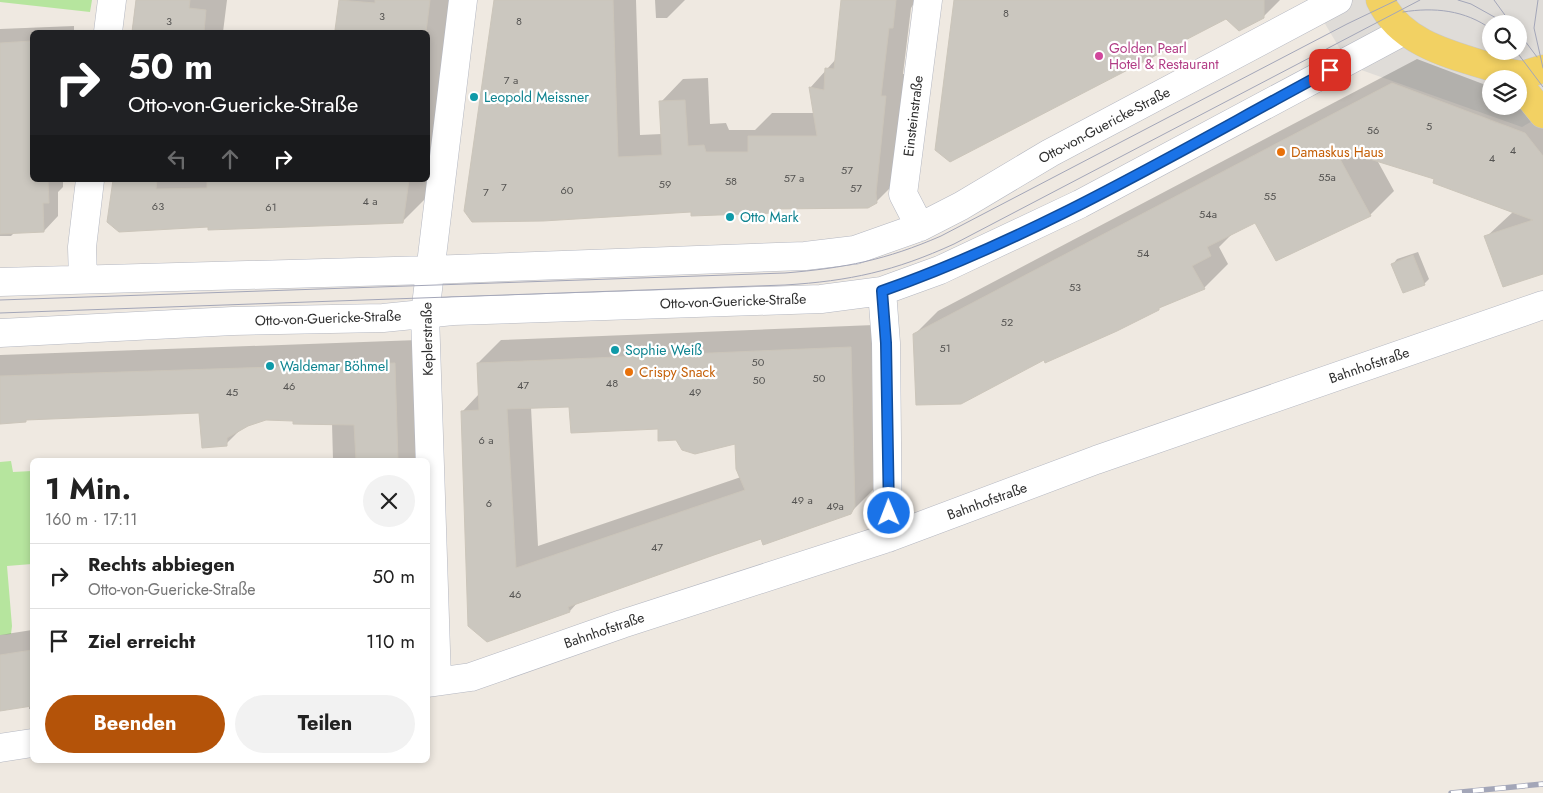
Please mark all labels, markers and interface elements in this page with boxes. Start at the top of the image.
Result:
house number: 8 [1003,5,1009,21]
house number: 3 [379,8,385,24]
house number: 3 [166,13,172,29]
house number: 8 [516,13,522,29]
map controls [1482,15,1527,115]
button: search [1482,15,1527,60]
place label: Golden Pearl Hotel & Restaurant [1109,38,1219,74]
text: 50 m [128,42,213,92]
pin [1309,49,1351,91]
icon: right [45,50,110,115]
marker: Golden Pearl Hotel & Restaurant [1093,50,1105,62]
icon: arrive [1316,56,1344,84]
button: layers [1482,70,1527,115]
house number: 7 a [504,72,518,88]
street label: Einsteinstraße [898,74,928,158]
street label: Otto-von-Guericke-Straße [1035,82,1173,168]
place label: Leopold Meissner [484,87,589,107]
text: Otto-von-Guericke-Straße [128,88,358,120]
marker: Leopold Meissner [468,91,480,103]
house number: 5 [1426,118,1432,134]
house number: 56 [1367,122,1379,138]
place label: Damaskus Haus [1291,142,1384,162]
house number: 4 [1510,142,1517,158]
icon: left [163,145,191,173]
icon: ahead [216,145,244,173]
icon: right [269,145,297,173]
marker: Damaskus Haus [1275,146,1287,158]
house number: 4 [1489,150,1496,166]
house number: 57 [841,162,853,178]
house number: 55a [1318,169,1336,185]
house number: 57 a [784,170,804,186]
house number: 58 [725,173,737,189]
house number: 59 [659,176,671,192]
house number: 7 [501,179,507,195]
house number: 57 [850,180,862,196]
house number: 60 [561,182,574,198]
house number: 7 [483,184,489,200]
house number: 55 [1264,188,1276,204]
house number: 4 a [362,193,378,209]
house number: 63 [152,198,164,214]
house number: 61 [265,199,277,215]
house number: 54a [1199,206,1217,222]
place label: Otto Mark [740,207,799,227]
marker: Otto Mark [724,211,736,223]
house number: 54 [1137,245,1150,261]
house number: 53 [1069,279,1081,295]
street label: Otto-von-Guericke-Straße [659,288,807,314]
street label: Keplerstraße [416,302,438,376]
street label: Otto-von-Guericke-Straße [254,305,402,331]
house number: 52 [1001,314,1013,330]
place label: Sophie Weiß [625,340,702,360]
house number: 51 [939,340,951,356]
street label: Bahnhofstraße [1326,342,1412,388]
marker: Sophie Weiß [609,344,621,356]
house number: 50 [752,354,765,370]
place label: Waldemar Böhmel [280,356,388,376]
marker: Waldemar Böhmel [264,360,276,372]
place label: Crispy Snack [639,362,716,382]
marker: Crispy Snack [623,366,635,378]
house number: 50 [813,370,826,386]
house number: 50 [753,372,766,388]
house number: 48 [606,375,618,391]
house number: 47 [517,377,529,393]
house number: 46 [283,378,295,394]
house number: 45 [226,384,238,400]
house number: 49 [689,384,701,400]
house number: 6 a [479,432,493,448]
text: 1 Min. [45,467,131,510]
button: close [363,475,415,527]
street label: Bahnhofstraße [944,477,1030,525]
position arrow [862,486,914,538]
house number: 49 a [791,492,813,508]
house number: 6 [486,495,492,511]
house number: 49a [826,498,844,514]
text: 160 m · 17:11 [45,508,138,531]
house number: 47 [651,539,663,555]
text: Rechts abbiegen [88,551,235,578]
icon: right [45,562,73,590]
text: 50 m [372,563,415,590]
text: Otto-von-Guericke-Straße [88,578,256,601]
house number: 46 [509,586,521,602]
street label: Bahnhofstraße [561,607,647,653]
icon: arrive [45,627,73,655]
text: Ziel erreicht [88,628,195,655]
text: 110 m [366,628,415,655]
button: Beenden [45,695,225,753]
button: Teilen [235,695,415,753]

